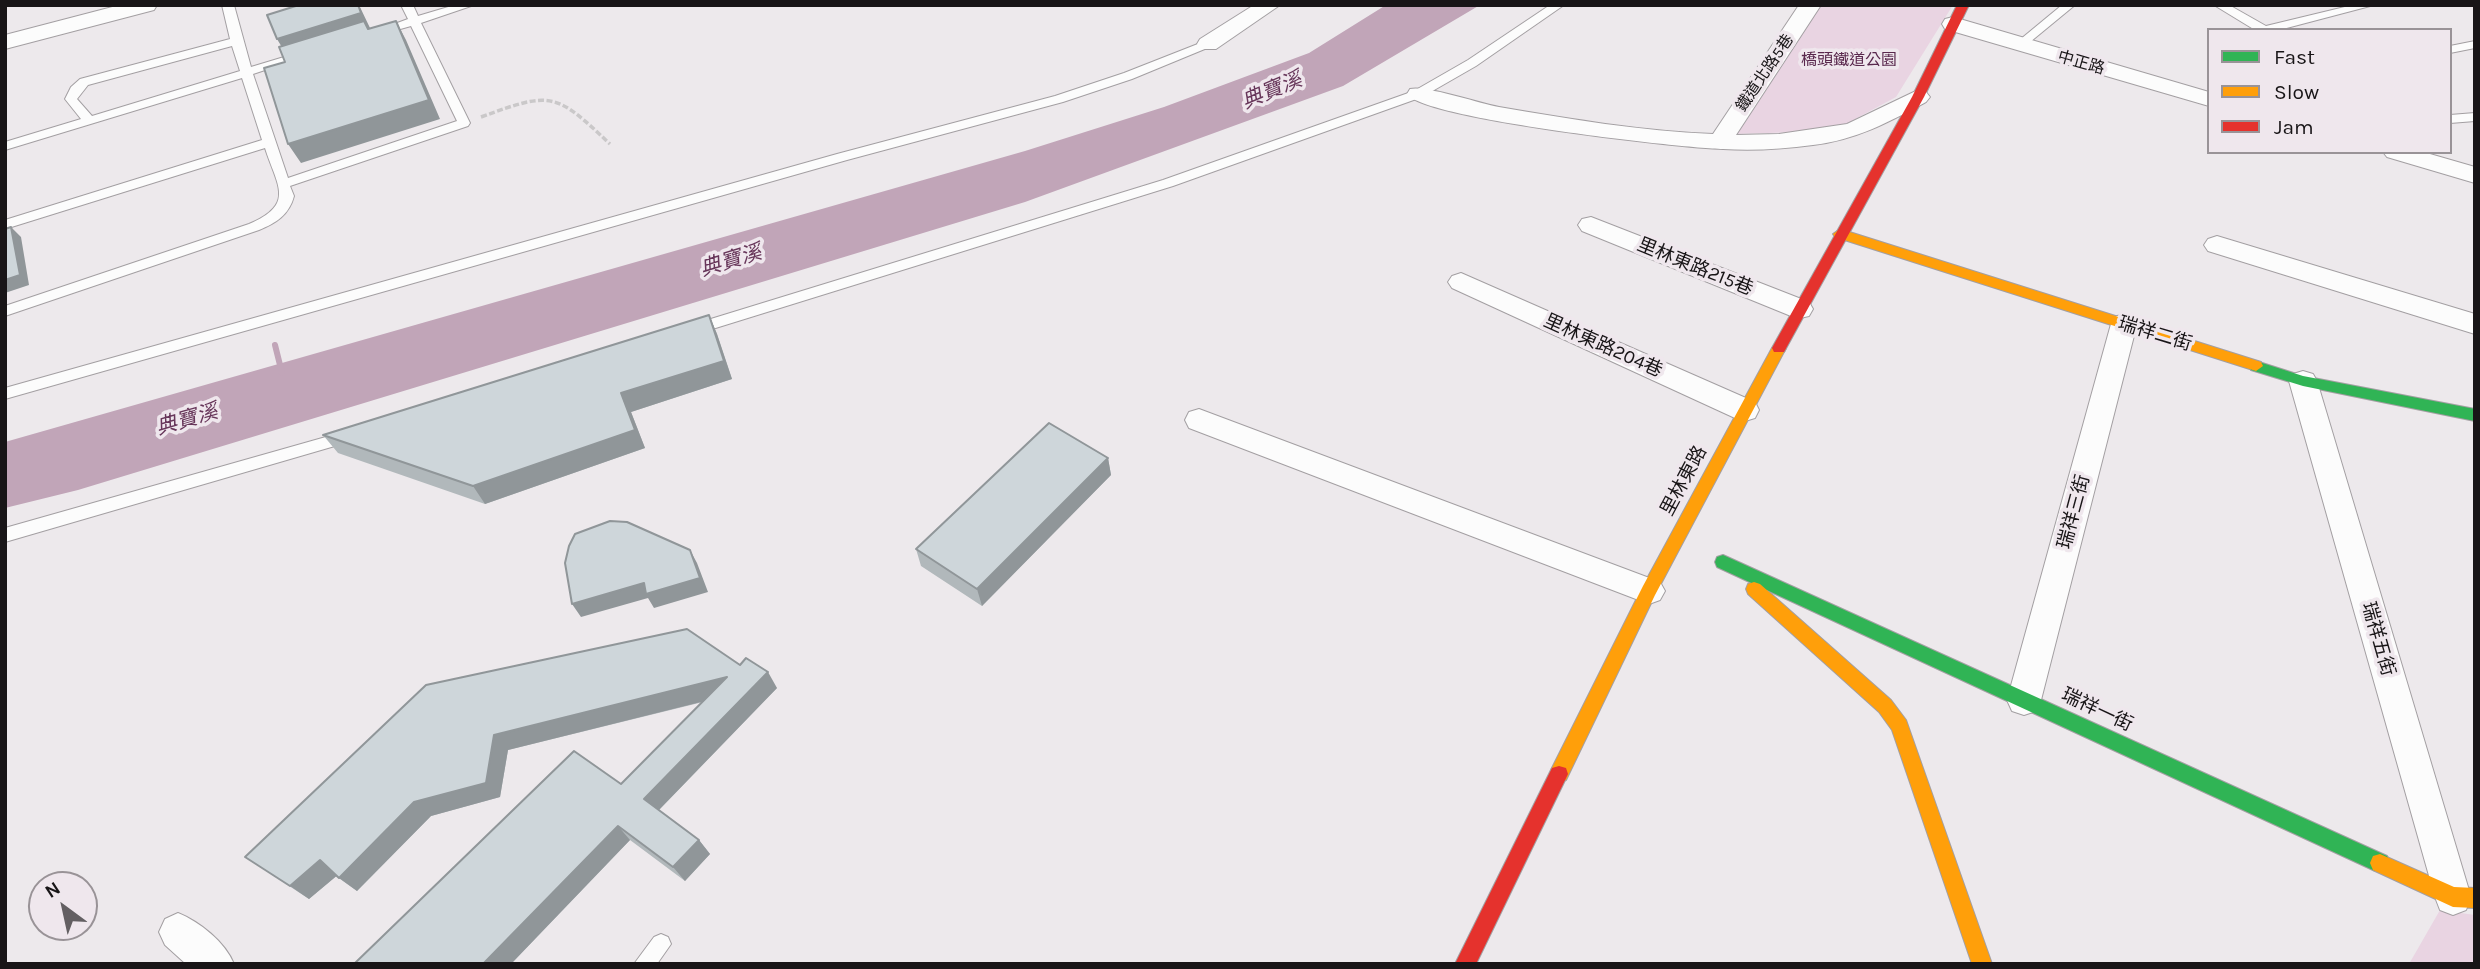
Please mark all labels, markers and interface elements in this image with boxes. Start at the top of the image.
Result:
legend [2207,28,2452,154]
street label: 鐵道北路5巷 [1732,31,1798,115]
text: Fast [2274,45,2315,69]
street label: 中正路 [2055,47,2107,79]
park label: 橋頭鐵道公園 [1801,50,1897,70]
water label: 典寶溪 [1238,67,1306,115]
text: Slow [2274,80,2319,104]
text: Jam [2274,115,2314,139]
street label: 里林東路215巷 [1634,233,1756,301]
water label: 典寶溪 [697,240,765,282]
street label: 里林東路204巷 [1540,310,1666,382]
street label: 瑞祥二街 [2115,312,2195,356]
water label: 典寶溪 [153,399,221,441]
street label: 里林東路 [1656,442,1712,520]
street label: 瑞祥三街 [2053,472,2095,552]
street label: 瑞祥五街 [2357,599,2399,679]
street label: 瑞祥一街 [2058,684,2136,736]
north arrow [28,871,98,941]
text: N [41,877,64,903]

